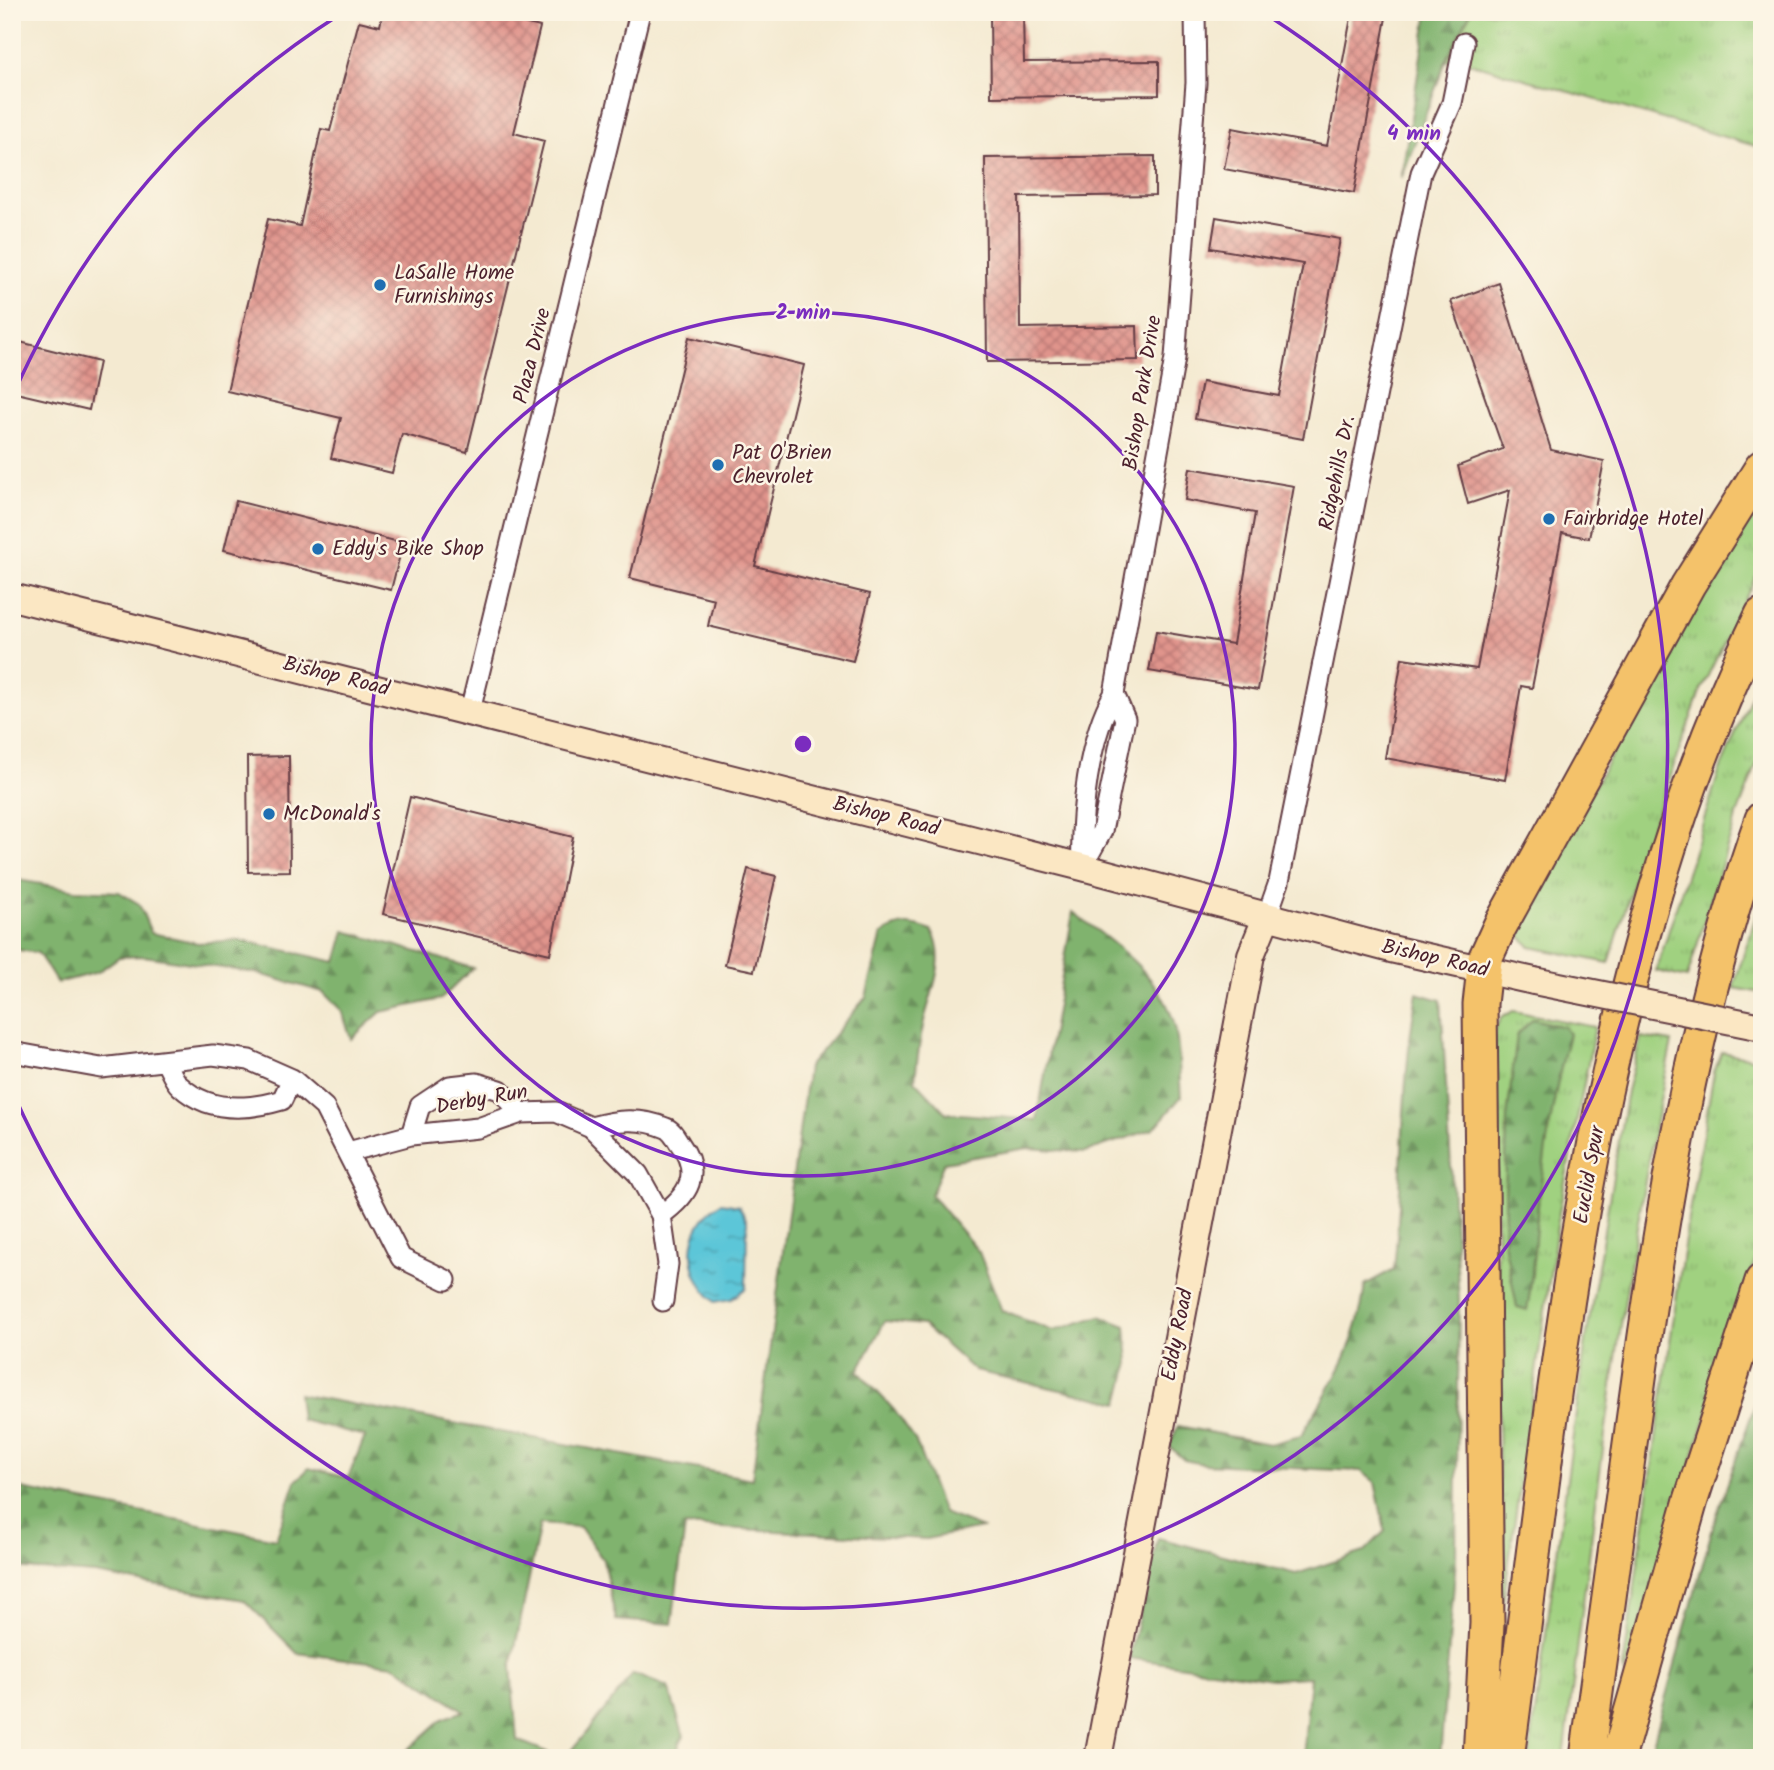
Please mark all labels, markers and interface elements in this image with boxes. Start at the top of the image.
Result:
text: 4 min [1387,118,1441,151]
place label: LaSalle Home Furnishings [394,257,515,314]
marker: LaSalle Home Furnishings [372,277,388,293]
text: 2 min [776,297,830,330]
street label: Plaza Drive [505,304,561,407]
street label: Bishop Park Drive [1114,312,1172,473]
street label: Ridgehills Dr. [1311,413,1365,533]
place label: Pat O'Brien Chevrolet [732,437,832,494]
marker: Pat O'Brien Chevrolet [710,457,726,473]
place label: Fairbridge Hotel [1563,503,1703,536]
marker: Fairbridge Hotel [1541,511,1557,527]
place label: Eddy's Bike Shop [332,533,484,566]
marker: Eddy's Bike Shop [310,541,326,557]
street label: Bishop Road [279,648,393,706]
centre of rings [791,732,815,756]
street label: Bishop Road [829,788,943,846]
place label: McDonald's [283,798,381,831]
marker: McDonald's [261,806,277,822]
street label: Bishop Road [1378,931,1492,987]
street label: Derby Run [433,1076,531,1124]
street label: Euclid Spur [1565,1122,1615,1227]
street label: Eddy Road [1153,1285,1203,1384]

